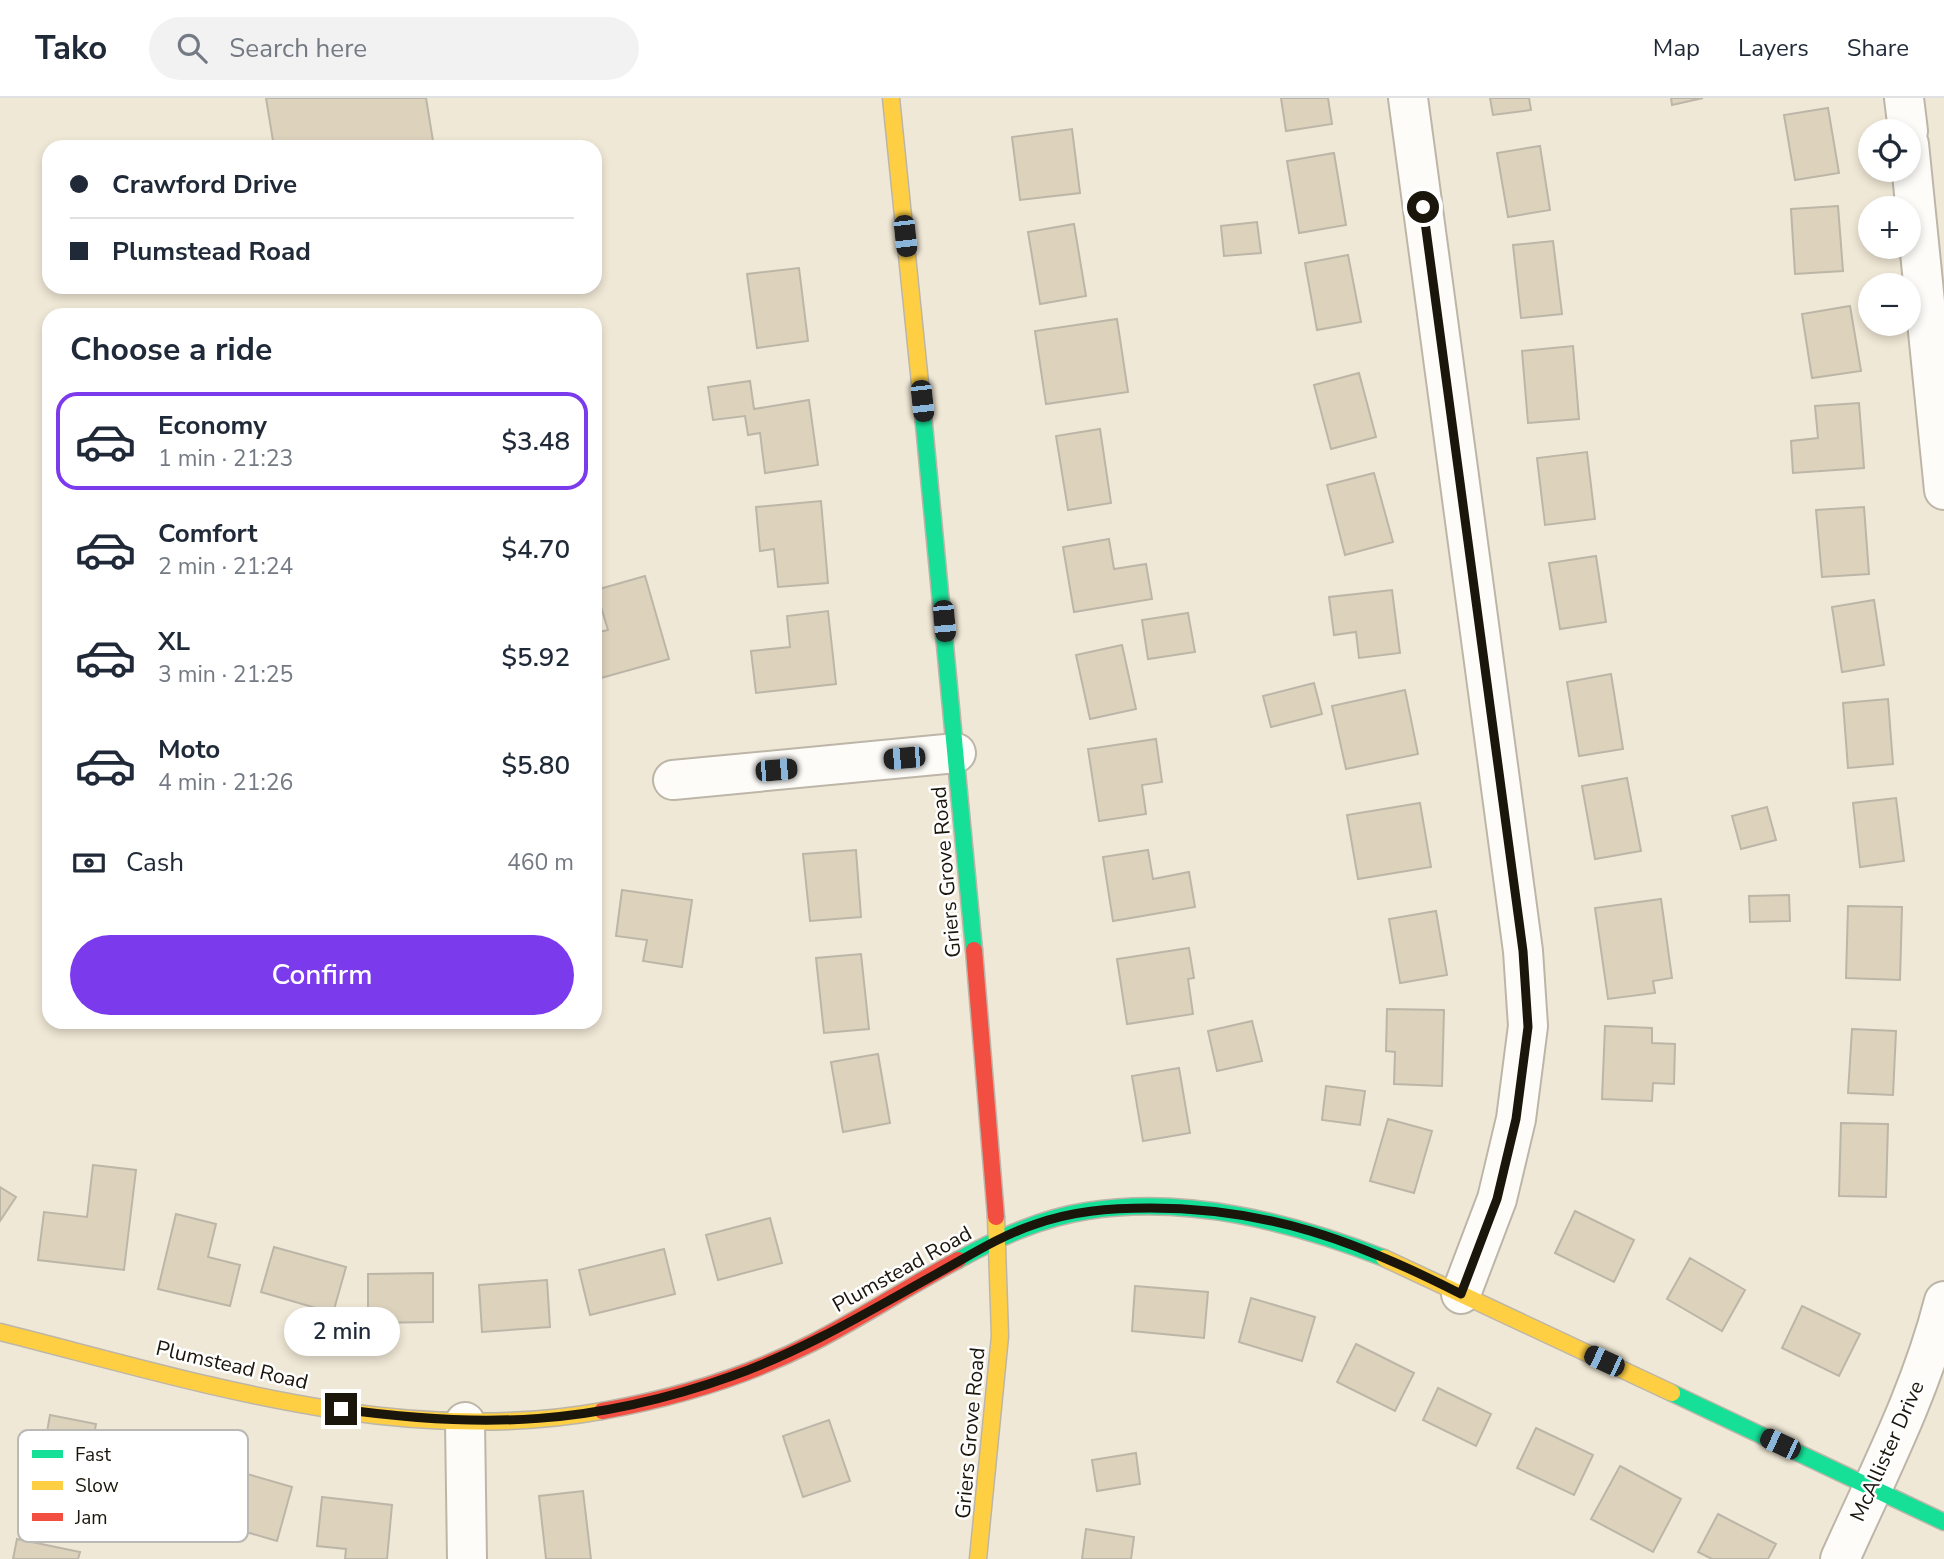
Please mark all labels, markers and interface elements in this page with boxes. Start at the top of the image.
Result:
search box [149,17,639,80]
text: Tako [35,26,107,71]
icon: search [173,29,211,67]
text: Search here [229,31,367,66]
text: Map [1653,32,1700,64]
text: Layers [1738,32,1809,64]
text: Share [1847,32,1909,64]
map controls [1858,119,1921,336]
button: locate [1858,119,1921,182]
text: Crawford Drive [112,167,297,202]
route start [1407,191,1439,223]
button: + [1858,196,1921,259]
car [893,214,918,258]
text: Plumstead Road [112,234,311,269]
button: − [1858,273,1921,336]
text: Choose a ride [70,328,272,371]
car [910,379,935,423]
text: Economy [158,408,267,443]
icon: car [74,410,137,473]
text: $3.48 [501,424,570,459]
text: 1 min · 21:23 [158,443,293,474]
text: Comfort [158,516,258,551]
icon: car [74,518,137,581]
text: $4.70 [501,532,570,567]
text: 2 min · 21:24 [158,551,293,582]
car [932,599,957,643]
text: XL [158,624,190,659]
icon: car [74,626,137,689]
text: $5.92 [501,640,570,675]
text: 3 min · 21:25 [158,659,293,690]
text: Moto [158,732,220,767]
icon: car [74,734,137,797]
car [883,746,926,770]
text: $5.80 [501,748,570,783]
car [755,758,798,782]
text: 4 min · 21:26 [158,767,293,798]
street label: Griers Grove Road [925,785,967,959]
icon: cash [70,844,108,882]
text: Cash [126,845,184,880]
text: 460 m [507,847,574,878]
button: Confirm [70,935,574,1015]
street label: Plumstead Road [827,1219,977,1319]
callout: 2 min [283,1308,399,1356]
text: 2 min [313,1316,371,1347]
street label: Plumstead Road [153,1334,311,1396]
car [1581,1343,1628,1379]
street label: Griers Grove Road [949,1346,991,1520]
street label: McAllister Drive [1843,1376,1931,1526]
route end [325,1393,357,1425]
car [1757,1426,1804,1462]
legend [18,1430,248,1542]
text: Fast [75,1442,111,1468]
text: Slow [75,1473,119,1499]
text: Jam [74,1505,108,1531]

